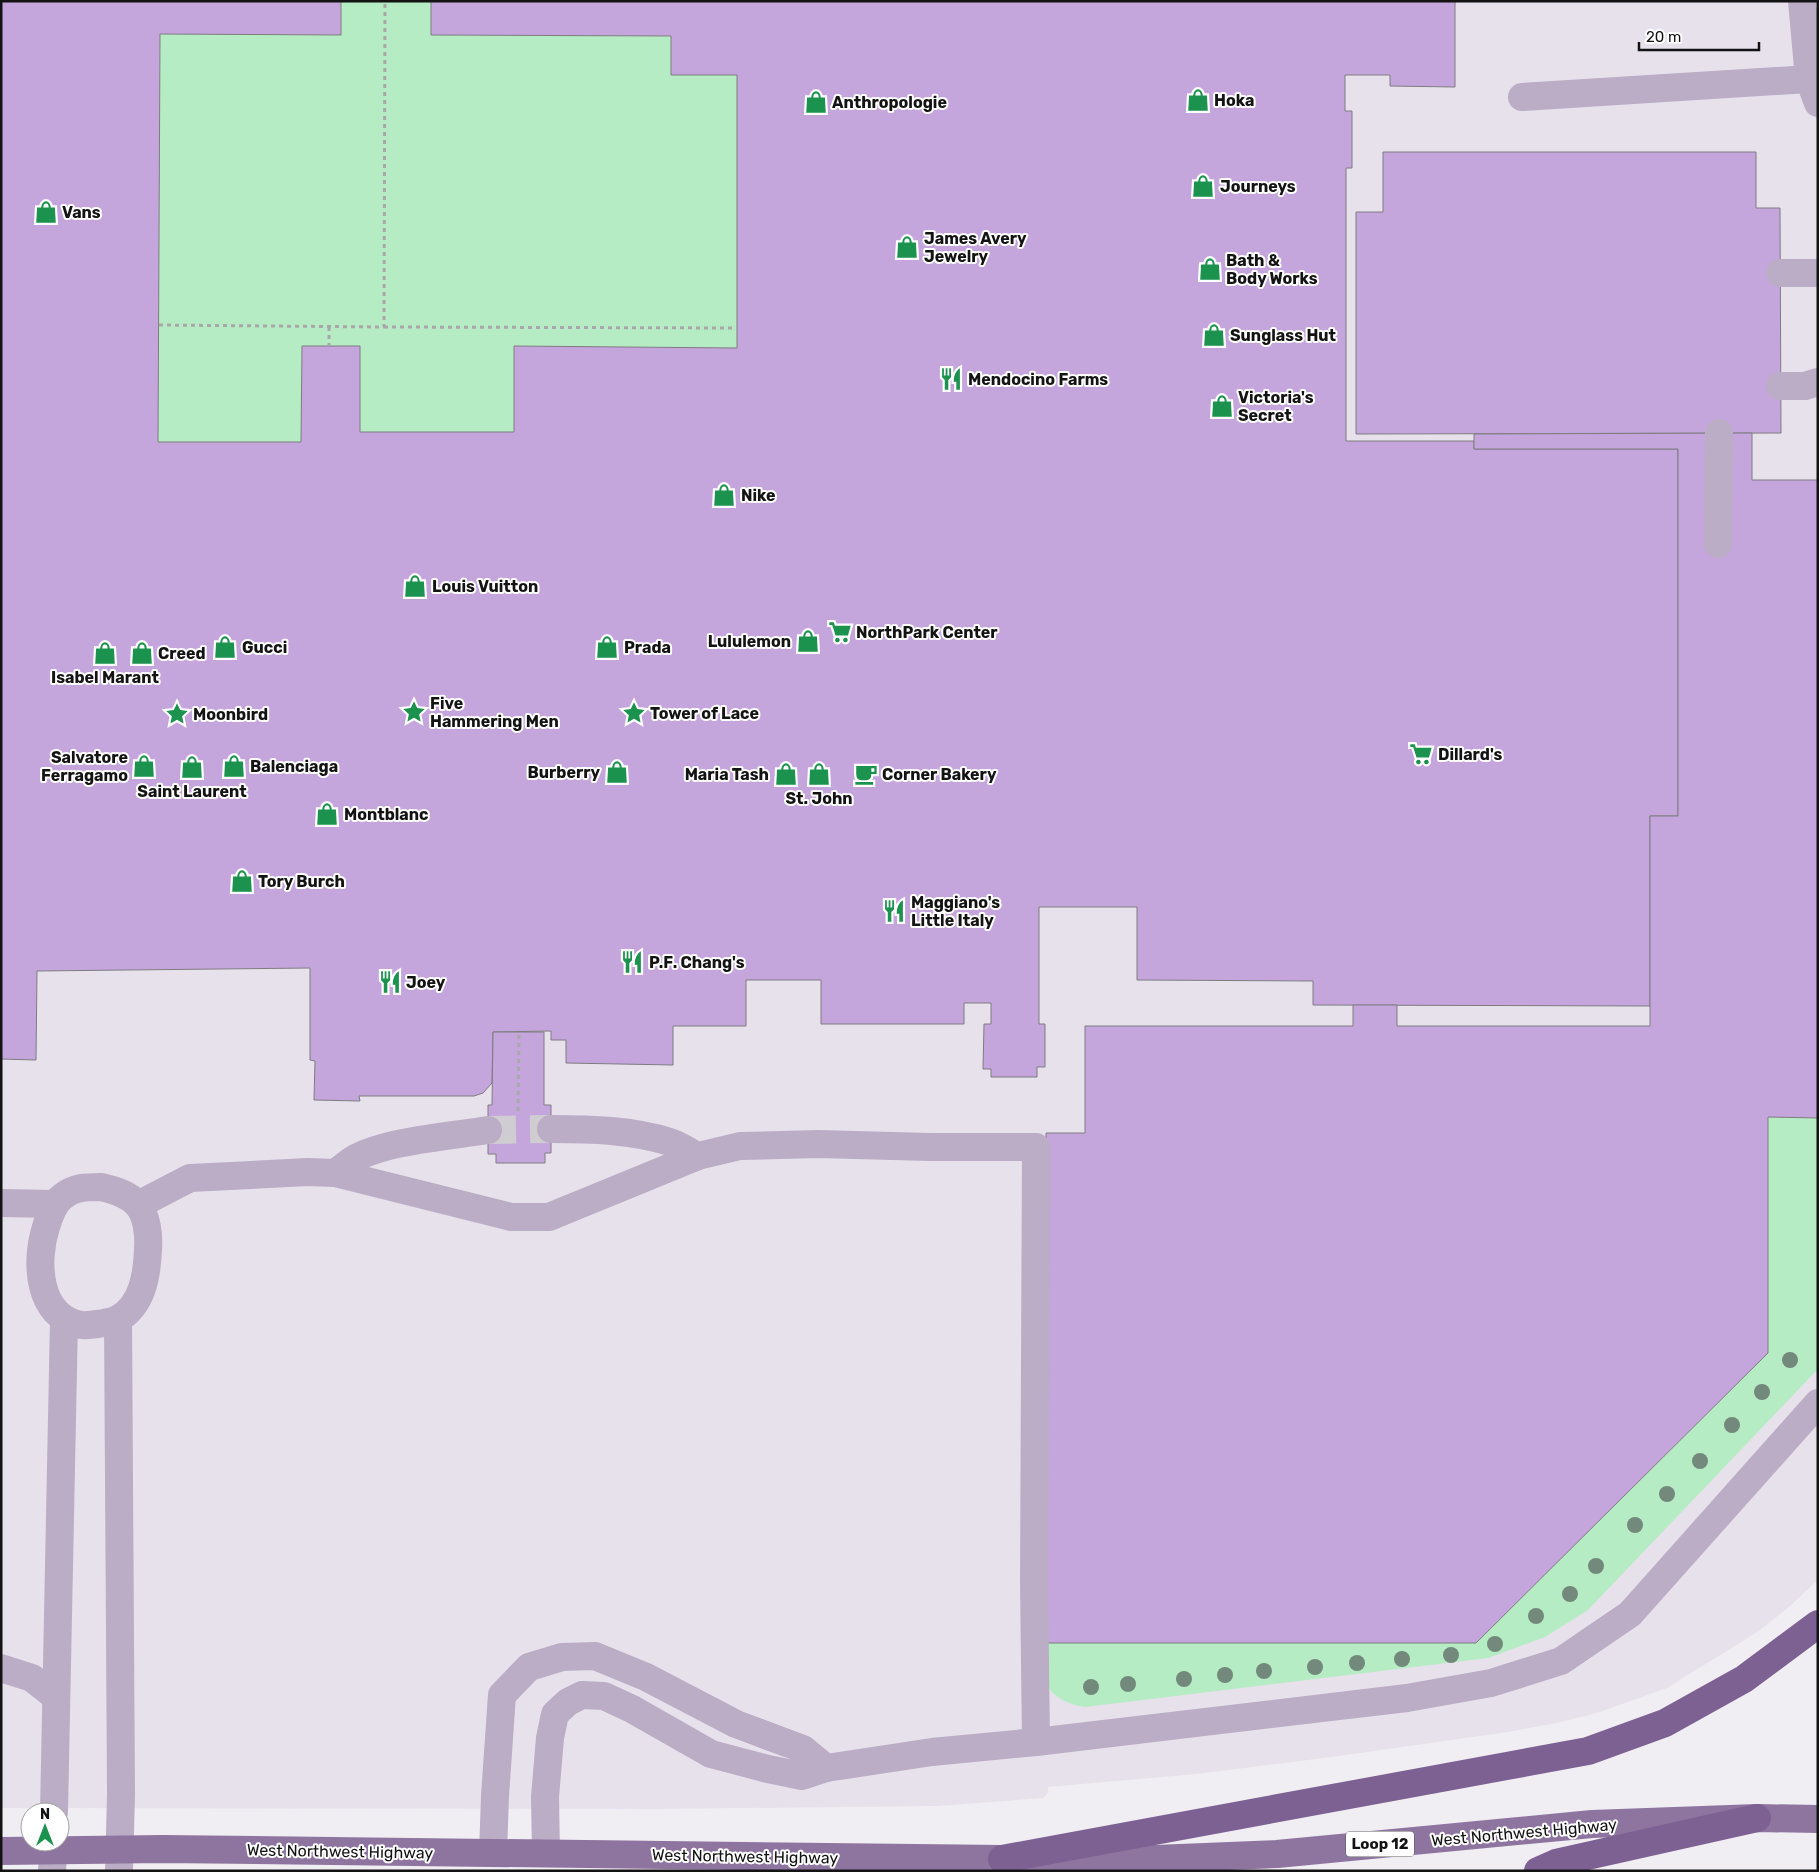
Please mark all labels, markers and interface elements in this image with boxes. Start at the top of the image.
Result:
scale bar [1639,20,1759,52]
text: 20 m [1646,28,1681,46]
shop icon: Hoka [1185,87,1211,113]
shop icon: Anthropologie [803,89,829,115]
place label: Hoka [1214,91,1254,110]
place label: Anthropologie [832,93,947,112]
shop icon: Journeys [1190,173,1216,199]
place label: Journeys [1220,177,1296,196]
shop icon: Vans [33,199,59,225]
place label: Vans [62,203,101,222]
place label: James Avery Jewelry [924,229,1027,266]
shop icon: James Avery Jewelry [894,234,920,260]
place label: Bath & Body Works [1226,251,1318,288]
shop icon: Bath & Body Works [1197,256,1223,282]
shop icon: Sunglass Hut [1201,322,1227,348]
place label: Sunglass Hut [1230,326,1337,345]
restaurant icon: Mendocino Farms [938,366,964,392]
place label: Mendocino Farms [968,370,1108,389]
place label: Victoria's Secret [1238,388,1314,425]
shop icon: Victoria's Secret [1209,393,1235,419]
shop icon: Nike [711,482,737,508]
place label: Nike [741,486,776,505]
shop icon: Louis Vuitton [402,573,428,599]
place label: Louis Vuitton [432,577,538,596]
supermarket icon: NorthPark Center [827,619,853,645]
place label: NorthPark Center [856,623,998,642]
shop icon: Lululemon [795,628,821,654]
place label: Lululemon [708,632,791,651]
shop icon: Gucci [212,634,238,660]
shop icon: Prada [594,634,620,660]
place label: Gucci [242,638,287,657]
place label: Prada [624,638,671,657]
shop icon: Isabel Marant [92,640,118,666]
shop icon: Creed [129,640,155,666]
place label: Creed [158,644,206,663]
place label: Isabel Marant [51,668,160,687]
place label: Five Hammering Men [430,694,559,731]
place icon: Five Hammering Men [401,699,427,725]
place icon: Tower of Lace [621,700,647,726]
place icon: Moonbird [164,701,190,727]
place label: Tower of Lace [650,704,759,723]
place label: Moonbird [193,705,268,724]
supermarket icon: Dillard's [1408,741,1434,767]
place label: Dillard's [1438,745,1503,764]
place label: Salvatore Ferragamo [41,748,128,785]
shop icon: Salvatore Ferragamo [131,753,157,779]
shop icon: Balenciaga [221,753,247,779]
shop icon: Saint Laurent [179,754,205,780]
place label: Balenciaga [250,757,338,776]
shop icon: Burberry [604,759,630,785]
shop icon: Maria Tash [773,761,799,787]
shop icon: St. John [806,761,832,787]
cafe icon: Corner Bakery [853,761,879,787]
place label: Burberry [528,763,600,782]
place label: Maria Tash [685,765,769,784]
place label: Corner Bakery [882,765,997,784]
place label: Saint Laurent [137,782,247,801]
place label: St. John [785,789,853,808]
shop icon: Montblanc [314,801,340,827]
place label: Montblanc [344,805,429,824]
shop icon: Tory Burch [229,868,255,894]
place label: Tory Burch [258,872,345,891]
place label: Maggiano's Little Italy [911,893,1000,930]
restaurant icon: Maggiano's Little Italy [881,898,907,924]
restaurant icon: P.F. Chang's [619,949,645,975]
place label: P.F. Chang's [649,953,745,972]
restaurant icon: Joey [377,969,403,995]
place label: Joey [406,973,446,992]
north arrow [20,1802,70,1852]
text: N [40,1806,50,1823]
street label: West Northwest Highway [1430,1815,1618,1850]
road number: Loop 12 [1346,1832,1414,1856]
street label: West Northwest Highway [247,1840,434,1863]
street label: West Northwest Highway [652,1845,839,1868]

